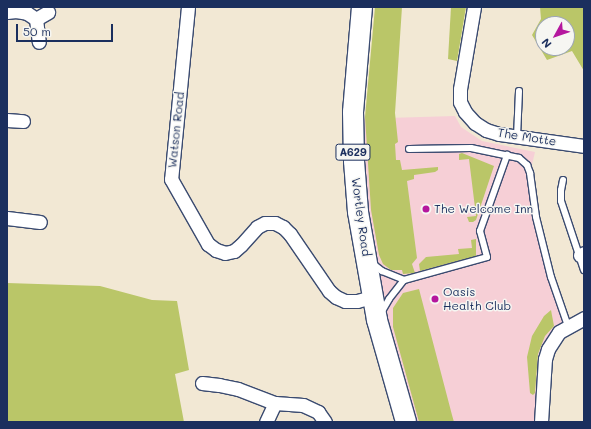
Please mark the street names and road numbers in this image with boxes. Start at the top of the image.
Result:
street label: Watson Road [165,91,187,169]
street label: The Motte [497,125,557,149]
road number: A629 [335,143,371,161]
street label: Wortley Road [348,177,374,257]

